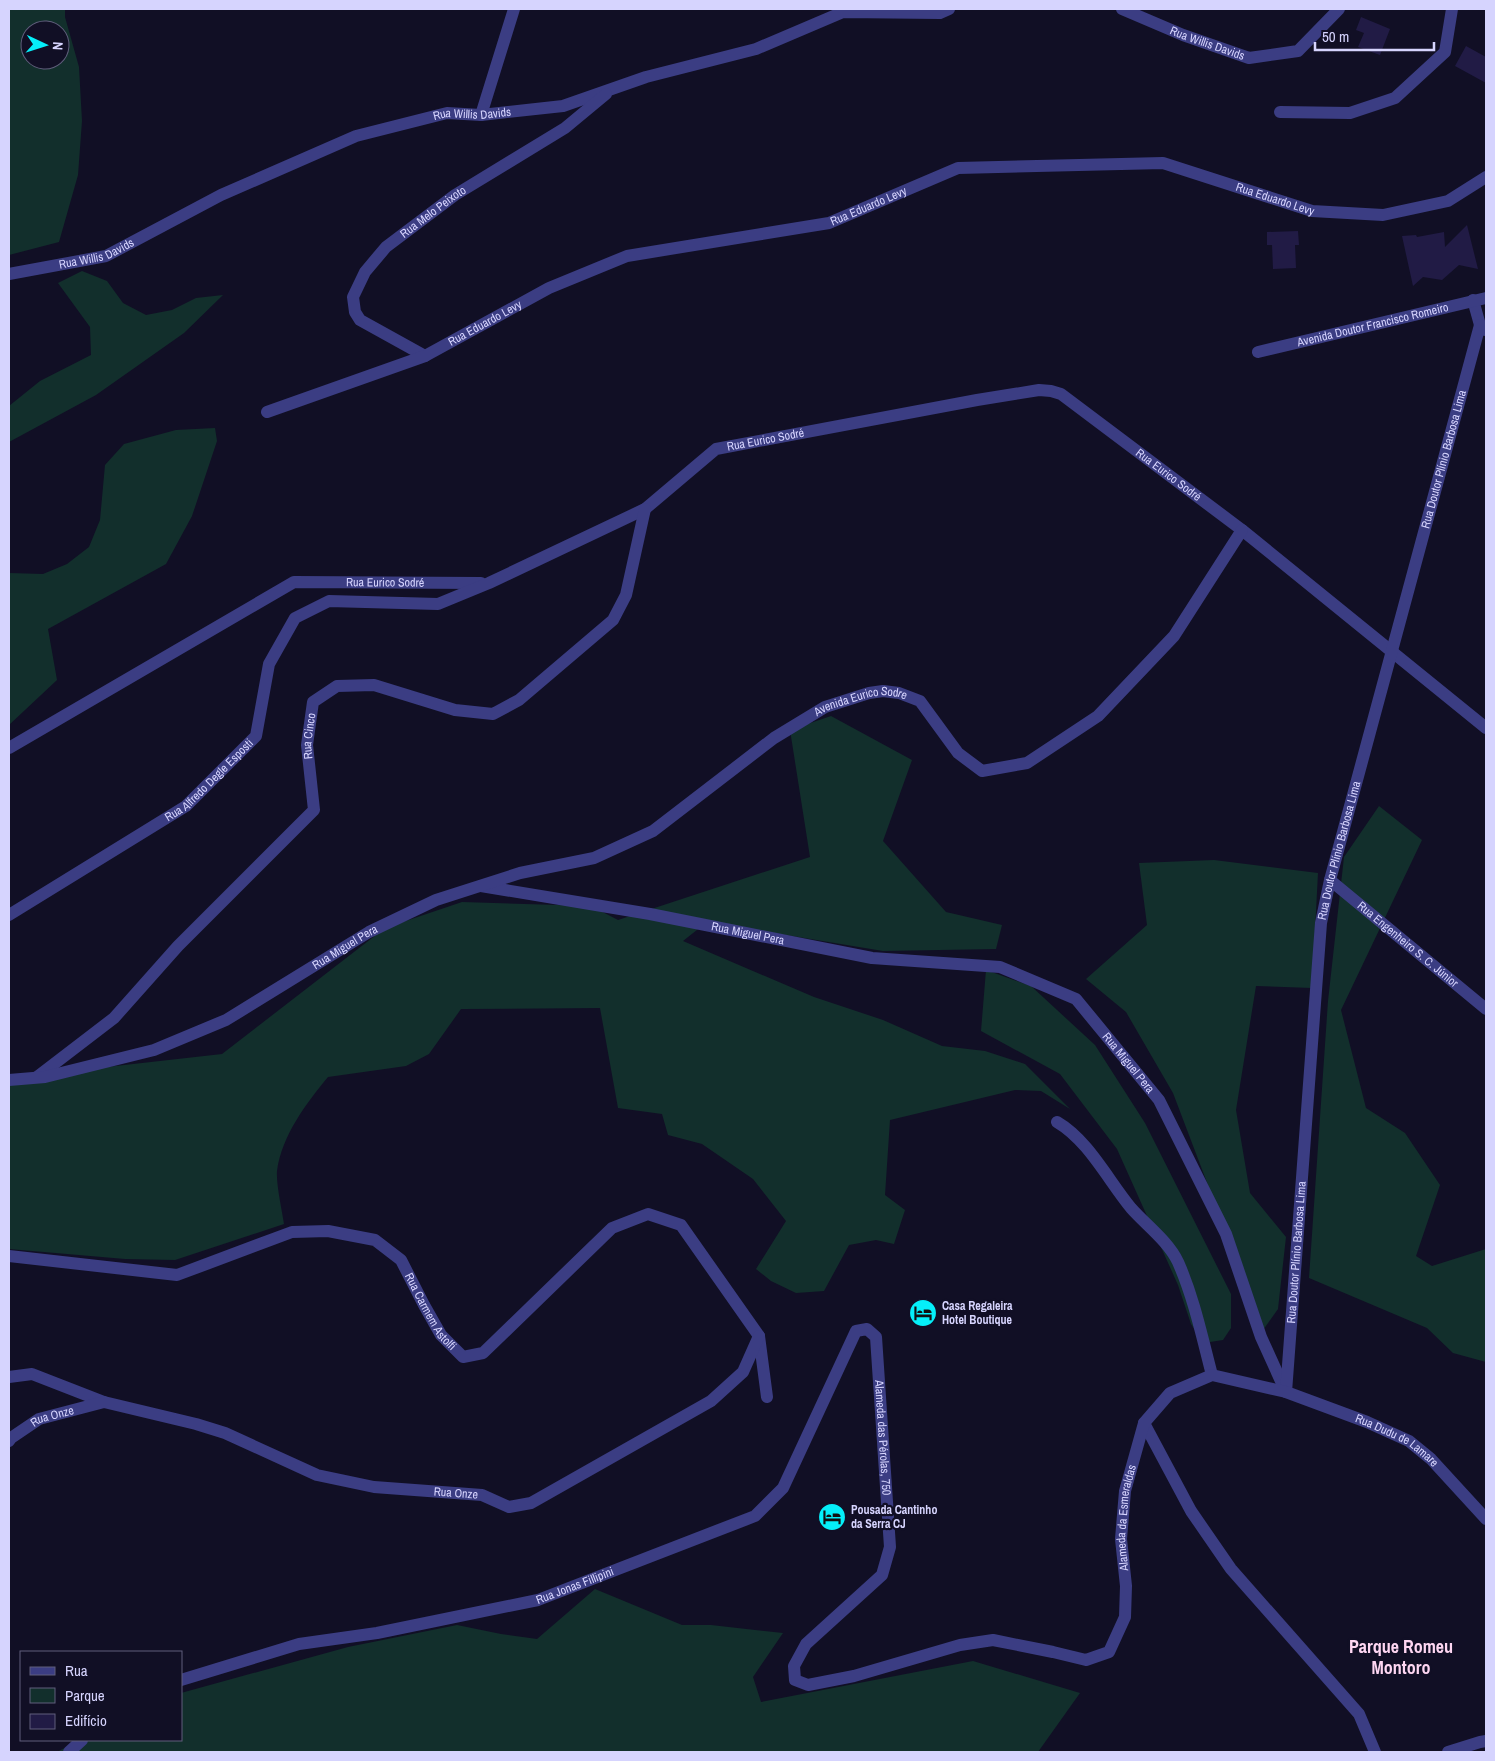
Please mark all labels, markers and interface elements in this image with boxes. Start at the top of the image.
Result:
north arrow [20,20,70,70]
scale bar [1315,20,1434,52]
street label: Rua Willis Davids [1167,22,1247,64]
text: 50 m [1322,26,1349,47]
text: N [49,41,67,51]
street label: Rua Willis Davids [431,104,512,124]
street label: Rua Eduardo Levy [1234,179,1316,219]
street label: Rua Melo Peixoto [397,182,469,242]
street label: Rua Eduardo Levy [828,183,909,230]
street label: Rua Willis Davids [58,235,137,273]
street label: Rua Eduardo Levy [445,296,525,350]
street label: Avenida Doutor Francisco Romeiro [1295,299,1450,351]
street label: Rua Doutor Plínio Barbosa Lima [1417,388,1470,530]
street label: Rua Eurico Sodré [725,425,805,455]
street label: Rua Eurico Sodré [1132,445,1205,505]
street label: Rua Eurico Sodré [346,574,424,591]
street label: Avenida Eurico Sodre [810,683,910,720]
street label: Rua Cinco [299,712,319,760]
street label: Rua Alfredo Degle Esposti [162,735,257,825]
street label: Rua Doutor Plínio Barbosa Lima [1314,779,1364,921]
street label: Rua Engenheiro S. C. Júnior [1354,898,1462,991]
street label: Rua Miguel Pera [710,918,786,949]
street label: Rua Miguel Pera [309,921,381,973]
street label: Rua Miguel Pera [1099,1029,1158,1097]
street label: Rua Doutor Plínio Barbosa Lima [1283,1180,1310,1324]
street label: Rua Carmem Astolfi [401,1270,460,1354]
hotel icon: Casa Regaleira Hotel Boutique [908,1298,938,1328]
place label: Casa Regaleira Hotel Boutique [942,1298,1013,1328]
street label: Alameda das Pérolas, 750 [871,1378,895,1496]
street label: Rua Onze [27,1402,76,1430]
street label: Rua Dudu de Lamare [1353,1410,1442,1470]
street label: Alameda da Esmeraldas [1113,1463,1140,1573]
street label: Rua Onze [433,1483,479,1503]
hotel icon: Pousada Cantinho da Serra CJ [817,1502,847,1532]
place label: Pousada Cantinho da Serra CJ [851,1502,937,1532]
street label: Rua Jonas Fillipini [534,1563,616,1608]
district label: Parque Romeu Montoro [1349,1634,1453,1680]
legend [20,1651,182,1741]
text: Rua [65,1660,88,1681]
text: Parque [65,1685,105,1706]
text: Edifício [65,1710,107,1731]

